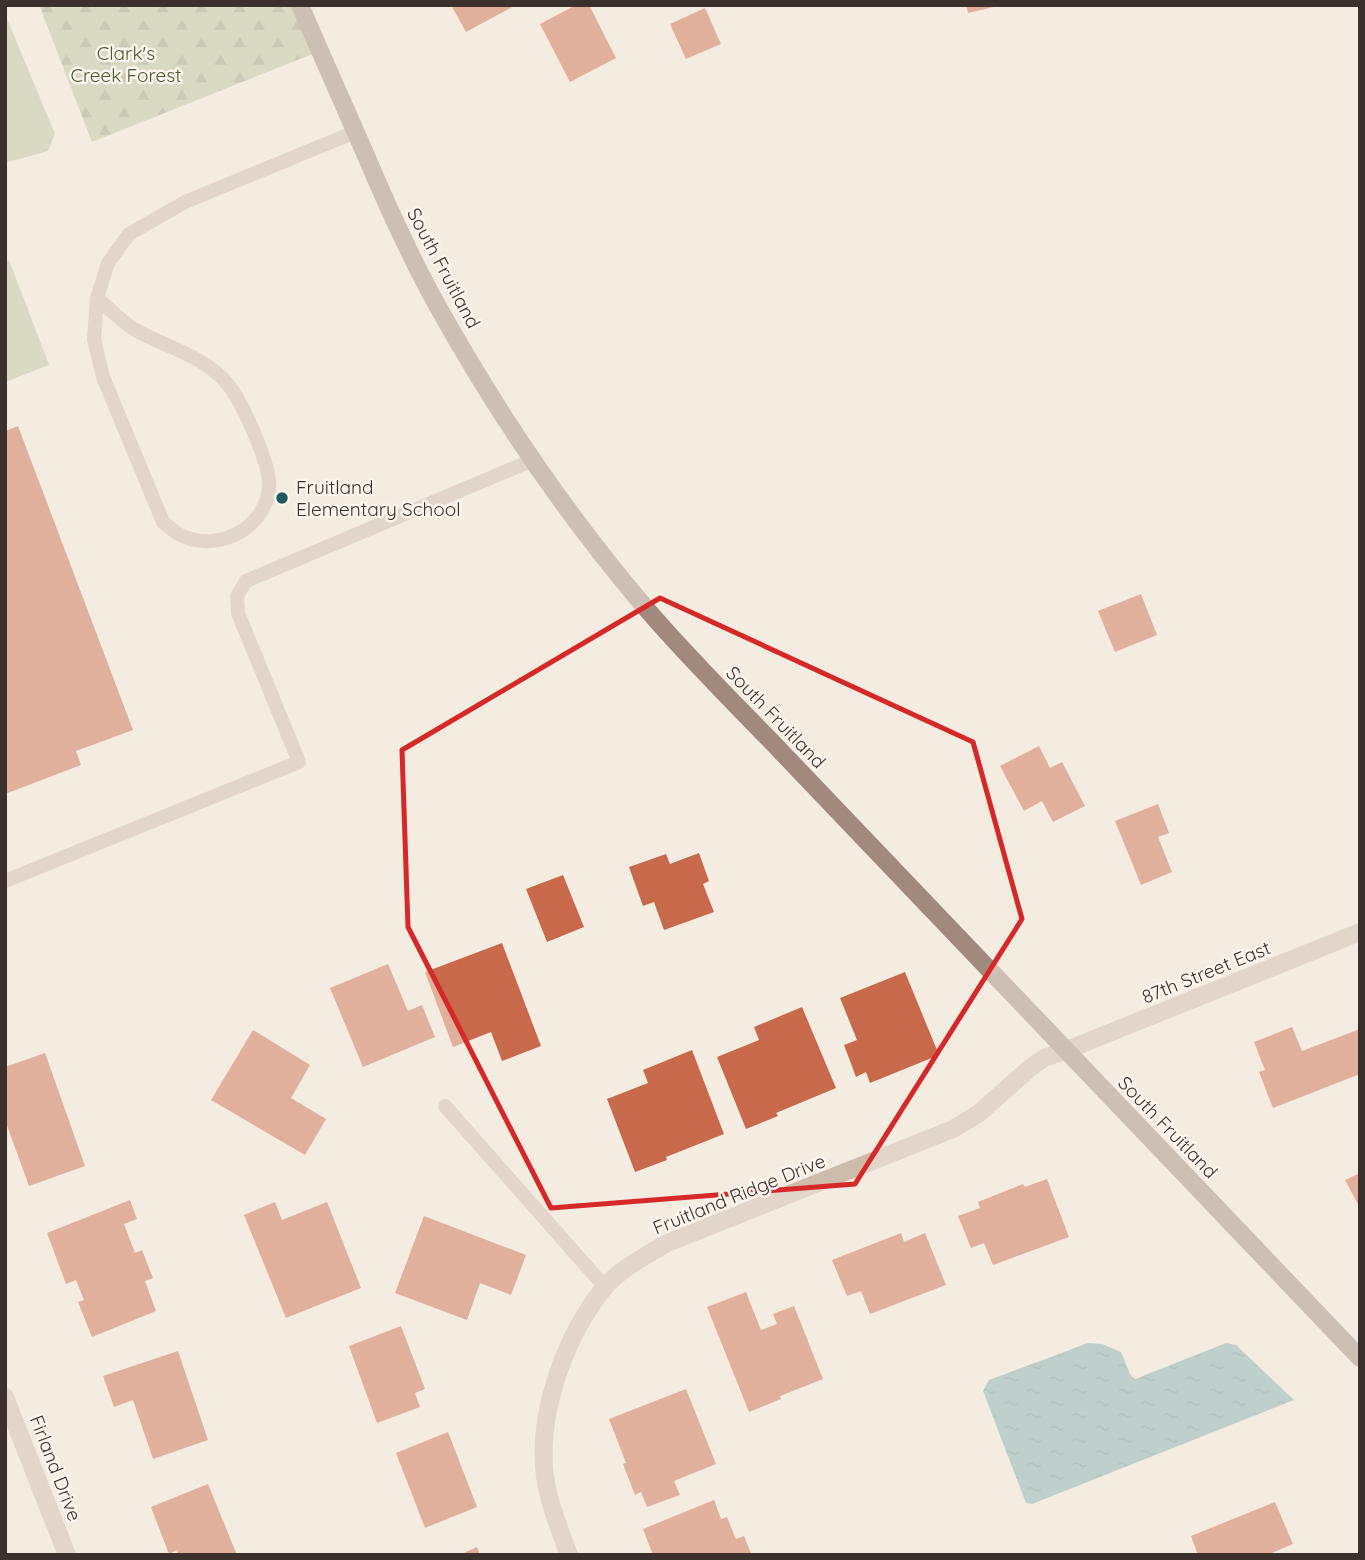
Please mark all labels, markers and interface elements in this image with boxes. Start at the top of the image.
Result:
park label: Clark's Creek Forest [70,41,182,87]
street label: South Fruitland [402,204,486,332]
place label: Fruitland Elementary School [296,475,461,521]
marker: Fruitland Elementary School [274,490,290,506]
street label: South Fruitland [721,661,831,773]
street label: 87th Street East [1138,935,1274,1009]
street label: South Fruitland [1113,1071,1223,1183]
street label: Fruitland Ridge Drive [649,1148,829,1240]
street label: Firland Drive [25,1412,87,1524]

